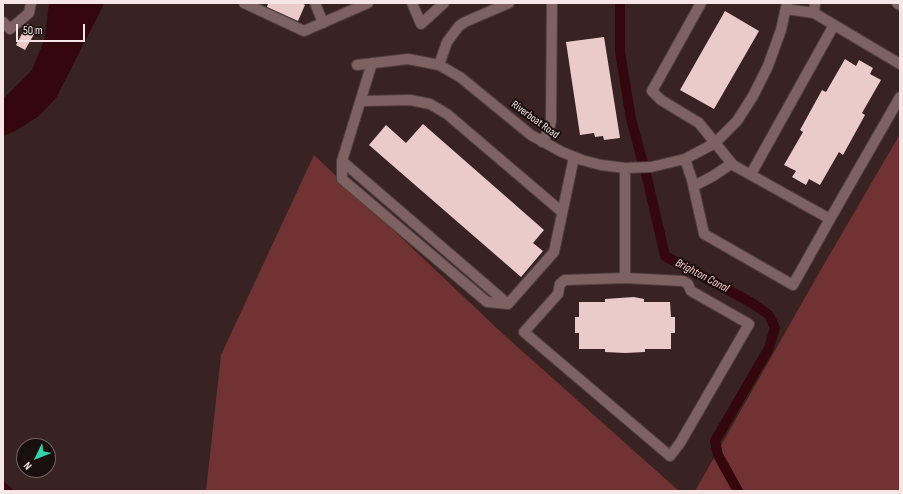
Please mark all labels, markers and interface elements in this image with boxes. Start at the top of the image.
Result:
scale bar [18,16,87,42]
text: 50 m [23,23,43,38]
street label: Riverboat Road [509,98,561,142]
water label: Brighton Canal [673,256,731,296]
north arrow [16,438,56,478]
text: N [21,459,34,472]

